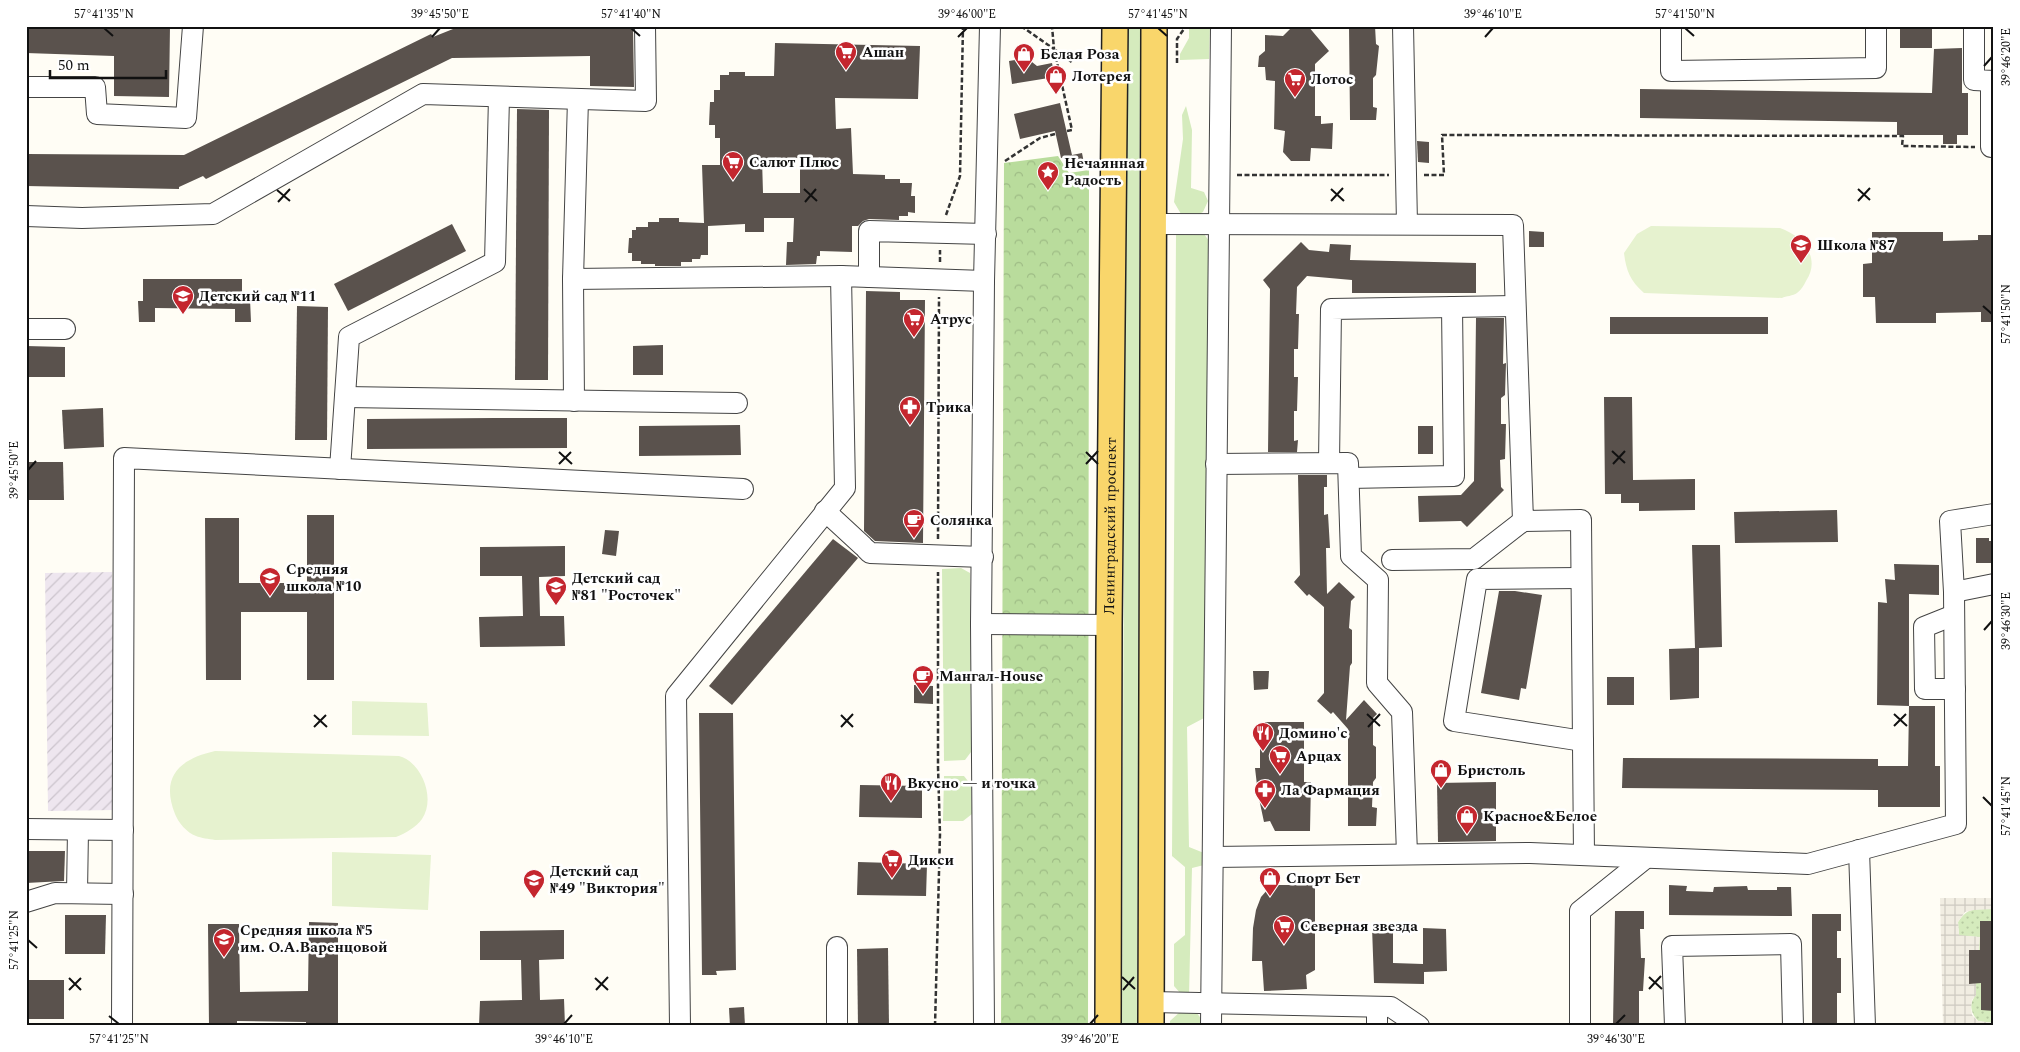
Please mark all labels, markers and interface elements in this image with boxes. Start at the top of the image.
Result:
text: 57°41'35"N [74,5,134,24]
text: 39°45'50"E [411,5,469,24]
text: 57°41'40"N [601,5,661,24]
text: 39°46'00"E [938,5,996,24]
text: 57°41'45"N [1128,5,1188,24]
text: 39°46'10"E [1464,5,1522,24]
text: 57°41'50"N [1655,5,1715,24]
text: 39°46'20"E [1997,28,2016,86]
supermarket icon: Ашан [834,40,858,71]
place label: Ашан [862,41,904,64]
shop icon: Белая Роза [1012,42,1036,73]
place label: Белая Роза [1040,43,1120,66]
scale bar [50,48,166,80]
text: 50 m [58,54,90,77]
shop icon: Лотерея [1044,64,1068,95]
place label: Лотерея [1072,65,1131,88]
supermarket icon: Лотос [1283,67,1307,98]
place label: Лотос [1311,68,1353,91]
supermarket icon: Салют Плюс [721,150,745,181]
place label: Салют Плюс [749,151,839,174]
place label: Нечаянная Радость [1064,152,1145,192]
place icon: Нечаянная Радость [1036,160,1060,191]
school or university icon: Школа №87 [1789,233,1813,264]
place label: Школа №87 [1817,234,1895,257]
school or university icon: Детский сад №11 [171,284,195,315]
text: 57°41'50"N [1997,284,2016,344]
place label: Детский сад №11 [199,285,316,308]
supermarket icon: Атрус [902,307,926,338]
place label: Атрус [930,308,972,331]
pharmacy icon: Трика [898,395,922,426]
place label: Трика [926,396,971,419]
street label: Ленинградский проспект [1098,437,1122,615]
text: 39°45'50"E [5,441,24,499]
cafe icon: Солянка [902,508,926,539]
place label: Солянка [930,509,992,532]
place label: Средняя школа №10 [286,558,361,598]
school or university icon: Средняя школа №10 [258,566,282,597]
place label: Детский сад №81 "Росточек" [572,567,681,607]
school or university icon: Детский сад №81 "Росточек" [544,575,568,606]
text: 39°46'30"E [1997,592,2016,650]
cafe icon: Мангал-House [911,664,935,695]
place label: Мангал-House [939,665,1043,688]
restaurant icon: Домино'c [1251,721,1275,752]
place label: Домино'c [1279,722,1348,745]
supermarket icon: Арцах [1268,744,1292,775]
place label: Арцах [1296,745,1341,768]
shop icon: Бристоль [1429,758,1453,789]
place label: Бристоль [1457,759,1525,782]
restaurant icon: Вкусно — и точка [879,771,903,802]
place label: Вкусно — и точка [907,772,1036,795]
text: 57°41'45"N [1997,776,2016,836]
pharmacy icon: Ла Фармация [1253,778,1277,809]
place label: Ла Фармация [1281,779,1380,802]
shop icon: Красное&Белое [1455,804,1479,835]
place label: Красное&Белое [1483,805,1597,828]
supermarket icon: Дикси [880,848,904,879]
place label: Дикси [908,849,955,872]
place label: Детский сад №49 "Виктория" [550,860,665,900]
shop icon: Спорт Бет [1258,866,1282,897]
place label: Спорт Бет [1286,867,1360,890]
school or university icon: Детский сад №49 "Виктория" [522,868,546,899]
text: 57°41'25"N [5,910,24,970]
supermarket icon: Северная звезда [1272,914,1296,945]
place label: Северная звезда [1300,915,1418,938]
place label: Средняя школа №5 им. О.А.Варенцовой [240,919,388,959]
school or university icon: Средняя школа №5 им. О.А.Варенцовой [212,927,236,958]
text: 57°41'25"N [89,1030,149,1049]
text: 39°46'10"E [535,1030,593,1049]
text: 39°46'20"E [1061,1030,1119,1049]
text: 39°46'30"E [1587,1030,1645,1049]

